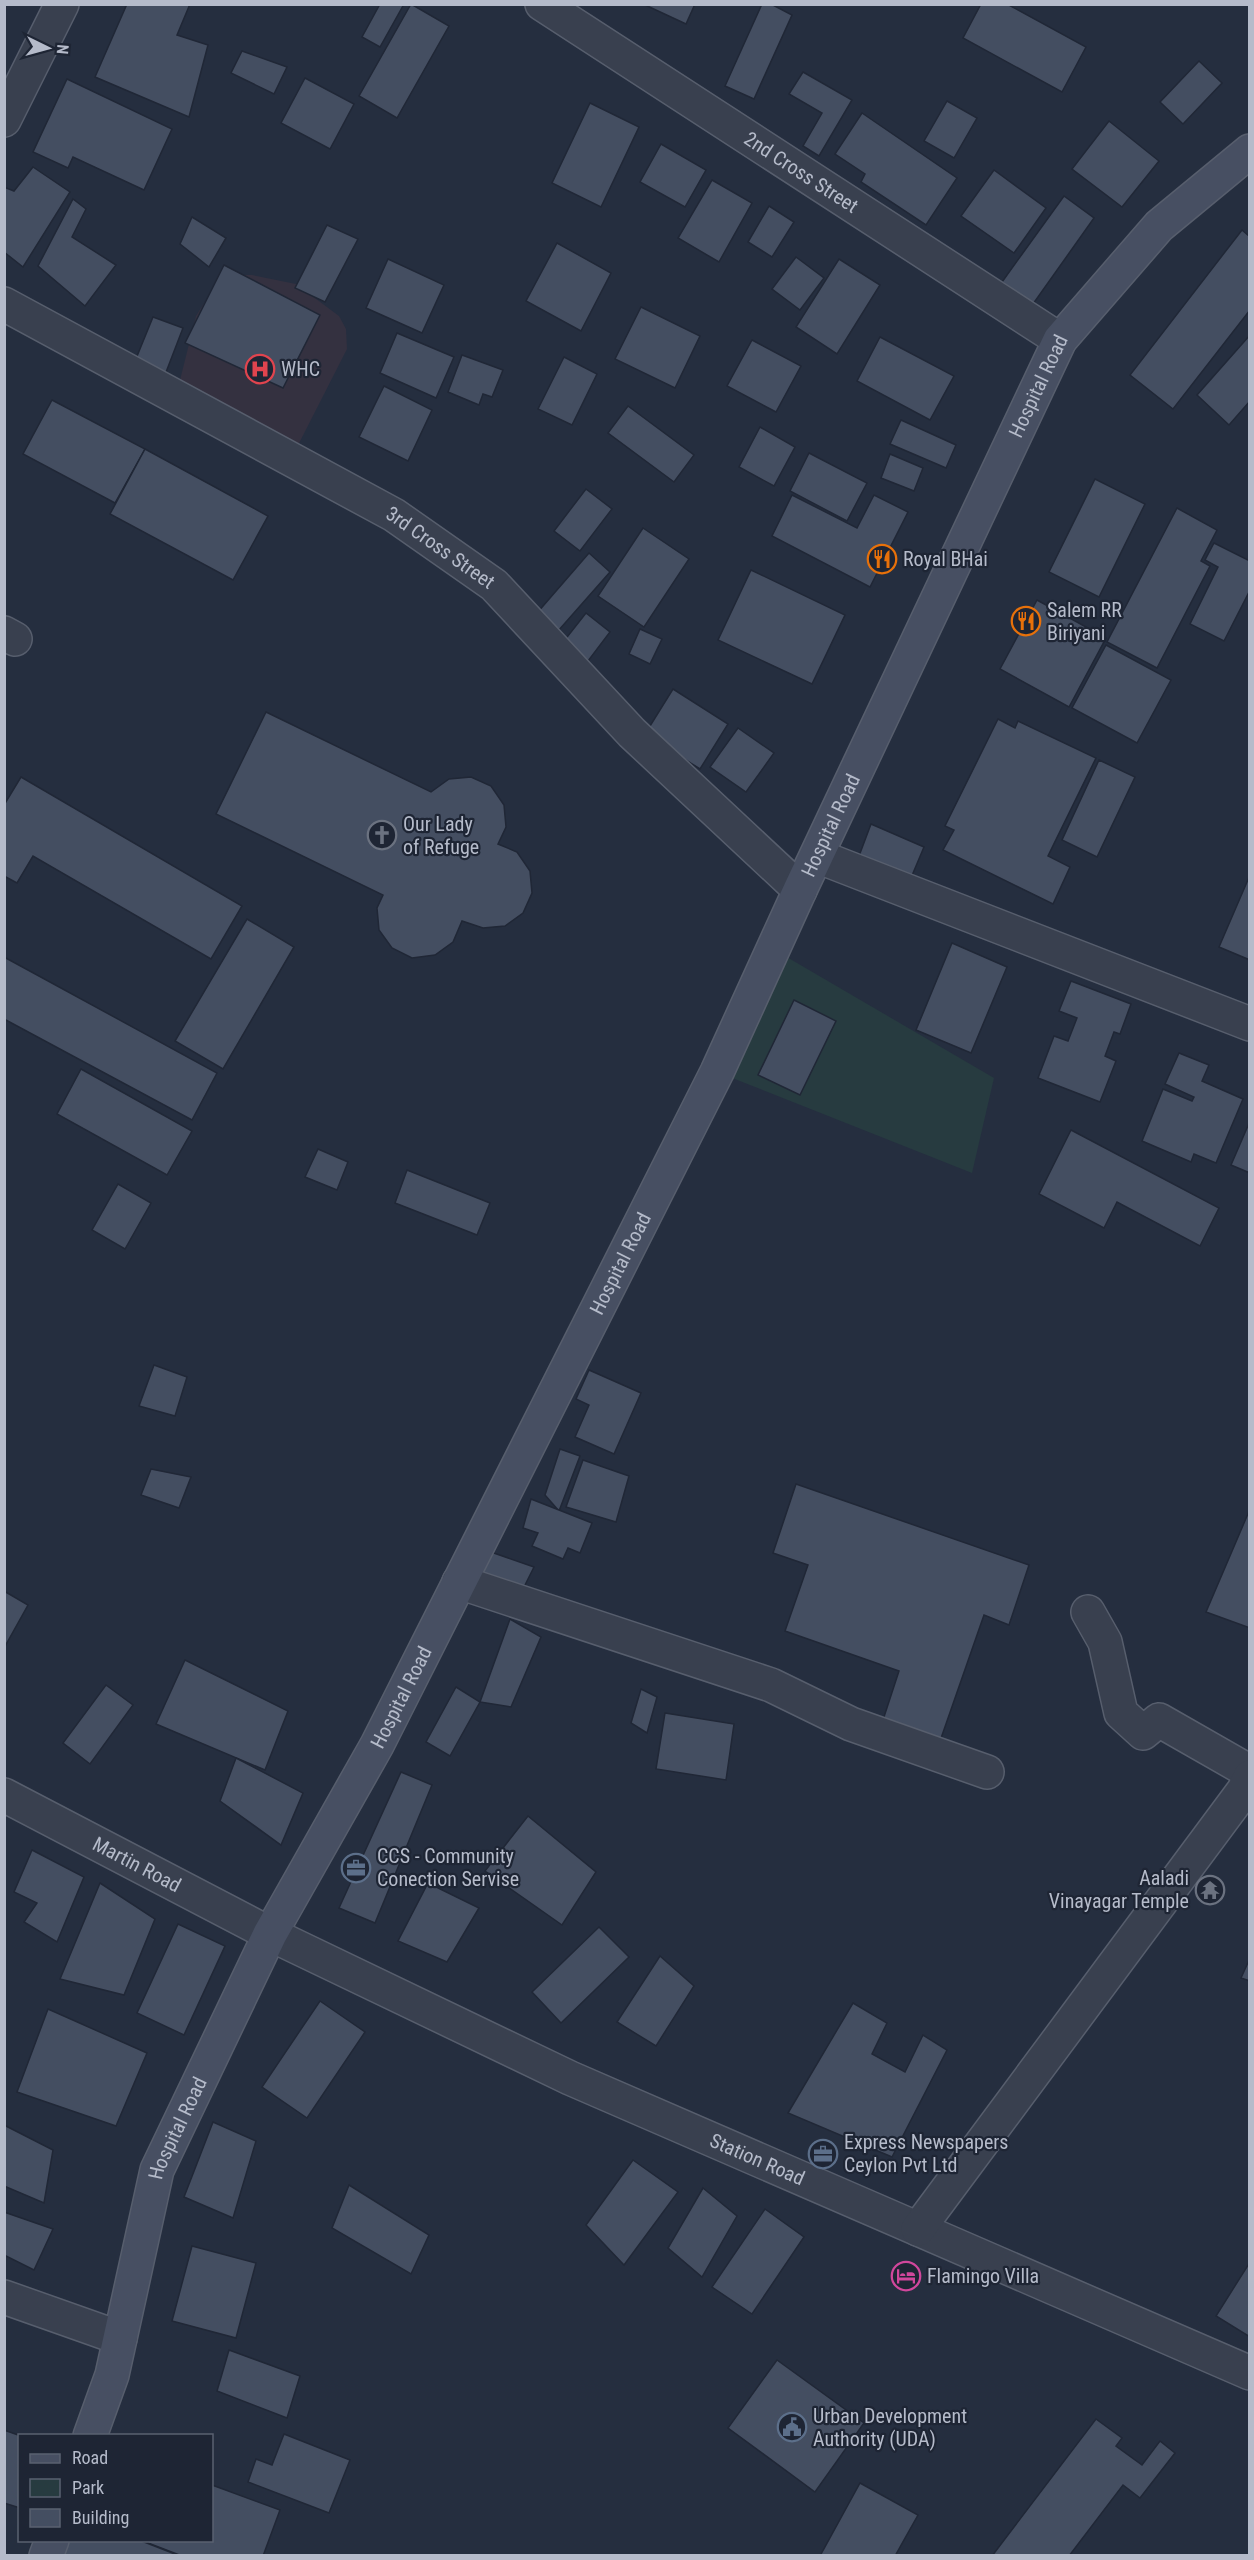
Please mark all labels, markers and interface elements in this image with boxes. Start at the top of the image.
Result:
north arrow [18,18,78,78]
text: N [53,44,72,55]
street label: 2nd Cross Street [740,126,863,218]
street label: Hospital Road [1004,331,1073,441]
hospital icon: WHC [244,353,276,385]
place label: WHC [281,357,320,381]
street label: 3rd Cross Street [382,501,499,594]
restaurant icon: Royal BHai [866,543,898,575]
place label: Royal BHai [903,547,988,571]
place label: Salem RR Biriyani [1047,598,1122,645]
restaurant icon: Salem RR Biriyani [1010,605,1042,637]
street label: Hospital Road [796,770,865,881]
place label: Our Lady of Refuge [403,812,479,859]
church icon: Our Lady of Refuge [366,819,398,851]
street label: Hospital Road [585,1209,656,1318]
street label: Hospital Road [365,1642,437,1752]
street label: Martin Road [89,1832,185,1897]
place label: CCS - Community Conection Servise [377,1844,519,1891]
office icon: CCS - Community Conection Servise [340,1852,372,1884]
place label: Aaladi Vinayagar Temple [1049,1866,1189,1913]
temple icon: Aaladi Vinayagar Temple [1194,1874,1226,1906]
street label: Hospital Road [143,2073,212,2182]
street label: Station Road [706,2128,808,2190]
place label: Express Newspapers Ceylon Pvt Ltd [844,2130,1008,2177]
office icon: Express Newspapers Ceylon Pvt Ltd [807,2138,839,2170]
hotel icon: Flamingo Villa [890,2260,922,2292]
place label: Flamingo Villa [927,2264,1039,2288]
place label: Urban Development Authority (UDA) [813,2404,967,2451]
public building icon: Urban Development Authority (UDA) [776,2411,808,2443]
legend [18,2434,213,2542]
text: Road [72,2447,108,2468]
text: Park [72,2477,104,2498]
text: Building [72,2507,129,2528]

